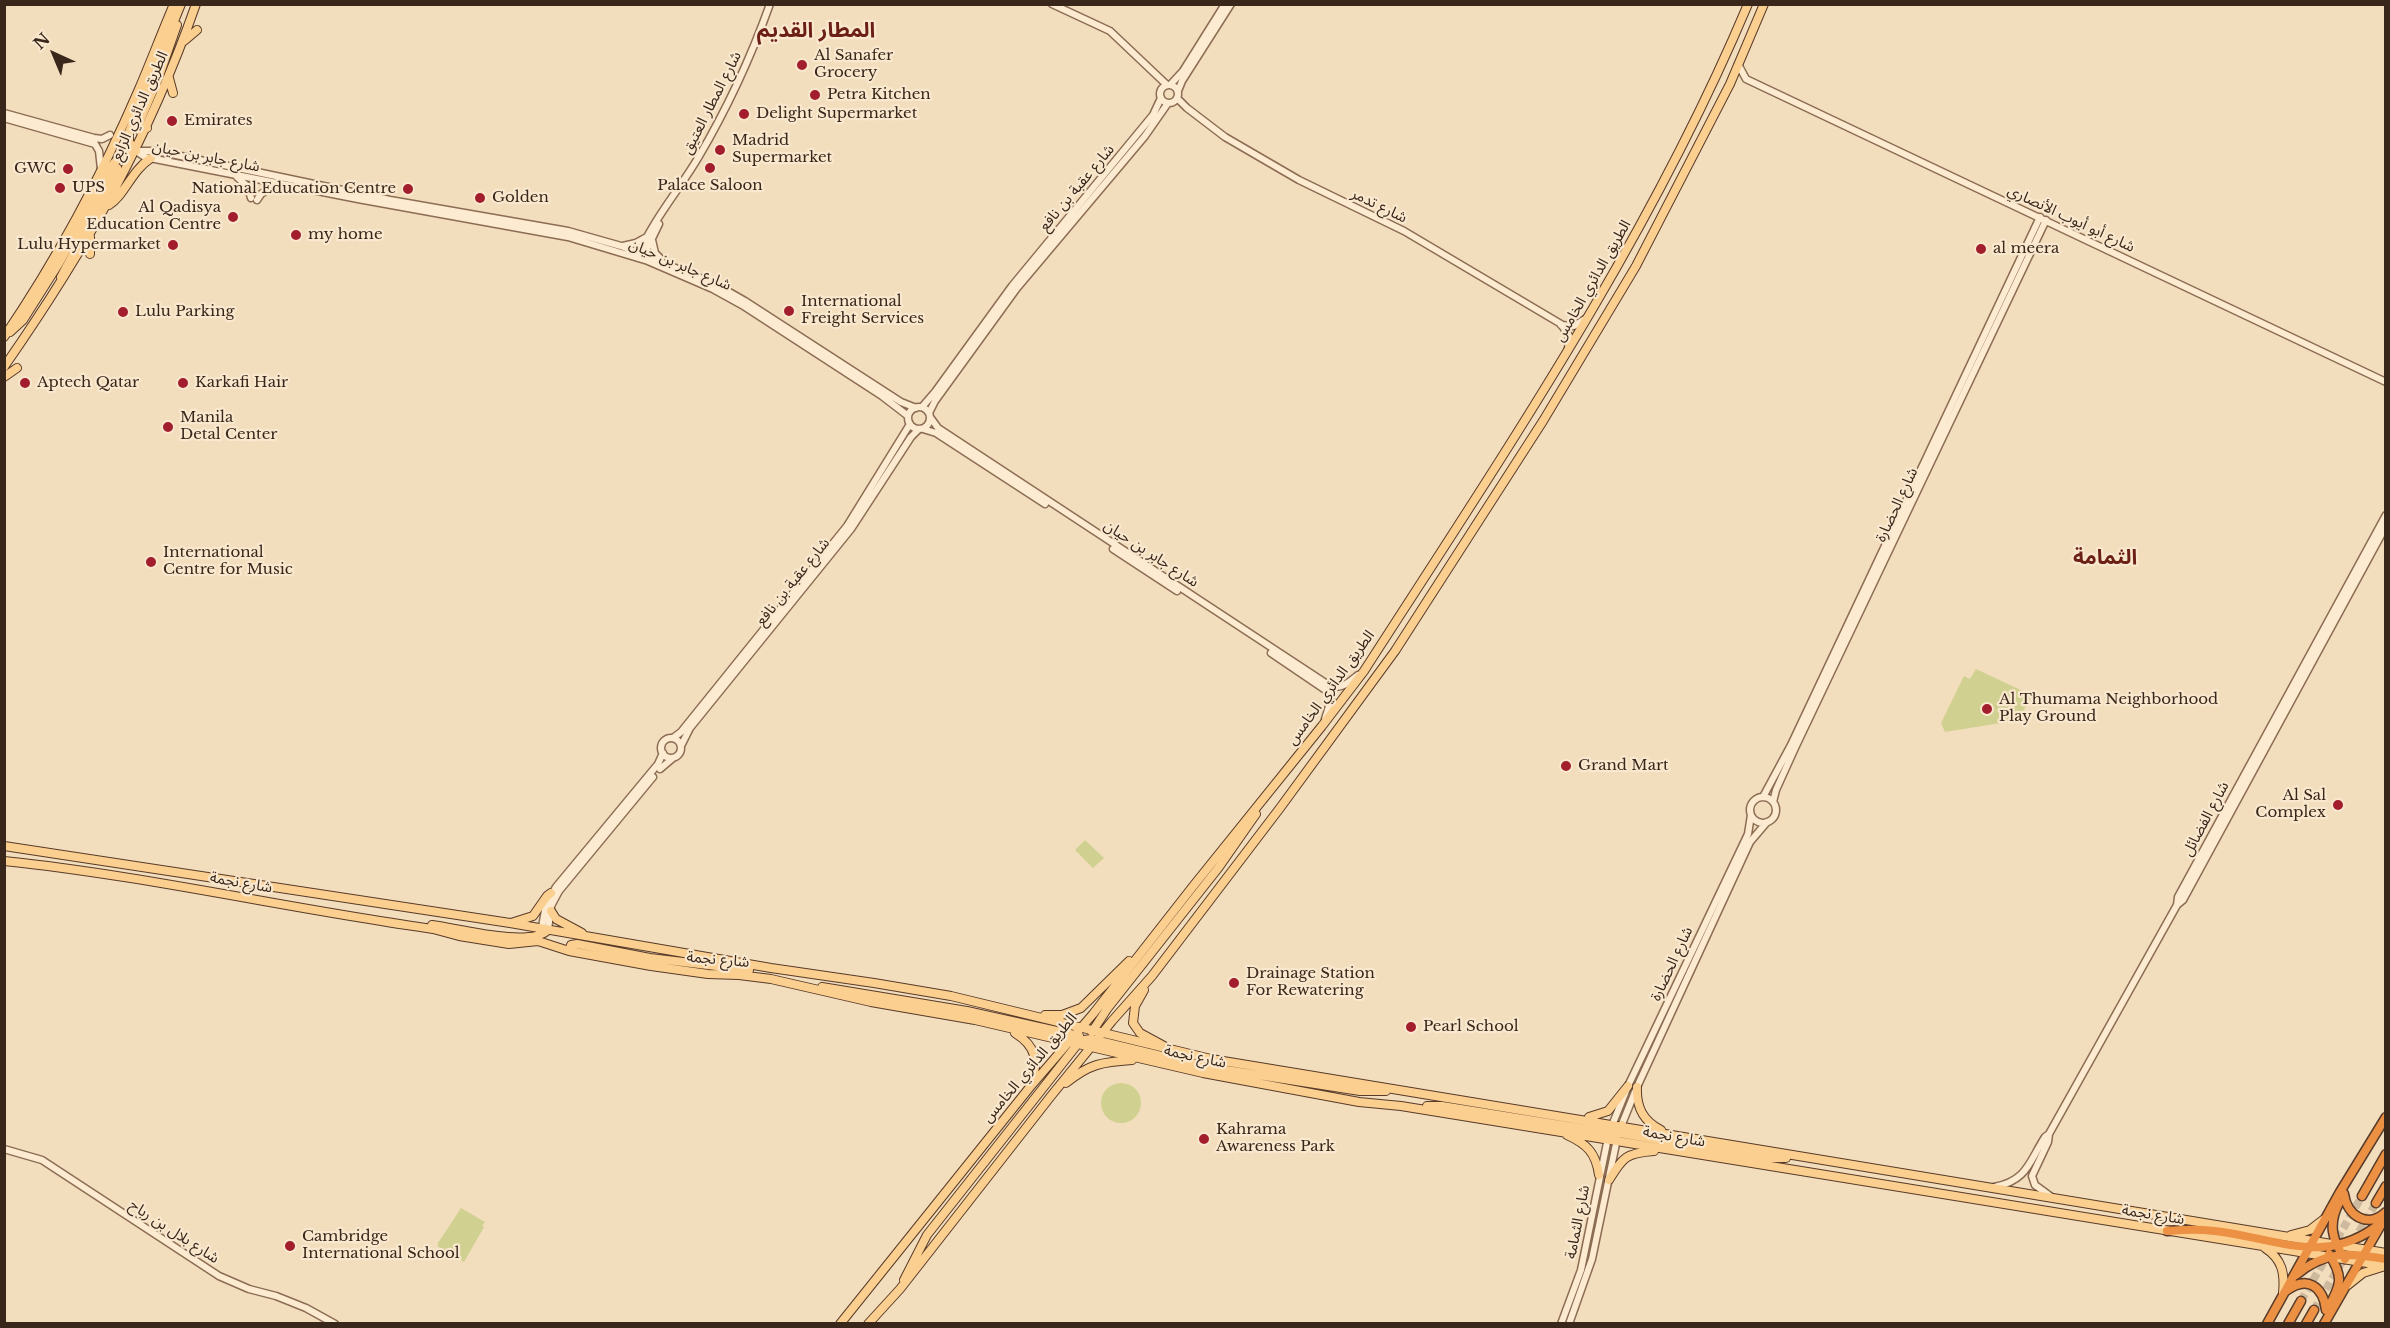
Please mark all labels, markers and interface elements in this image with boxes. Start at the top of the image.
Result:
district label: المطار القديم [757,18,875,44]
north arrow [24,24,84,84]
text: N [29,29,54,53]
place label: Al Sanafer Grocery [814,47,893,82]
street label: الطريق الدائري الرابع [108,49,172,163]
street label: شارع المطار العتيق [678,49,746,157]
marker: Al Sanafer Grocery [795,58,809,72]
place label: Petra Kitchen [827,86,931,104]
marker: Petra Kitchen [808,88,822,102]
place label: Delight Supermarket [756,105,917,123]
marker: Delight Supermarket [737,107,751,121]
place label: Emirates [184,112,253,130]
marker: Emirates [165,114,179,128]
place label: Madrid Supermarket [732,132,832,167]
street label: شارع جابر بن حيان [151,138,261,176]
street label: شارع عقبة بن نافع [1036,141,1118,235]
marker: Madrid Supermarket [713,143,727,157]
place label: GWC [14,160,56,178]
marker: Palace Saloon [703,161,717,175]
marker: GWC [61,162,75,176]
place label: Palace Saloon [657,177,763,195]
place label: UPS [72,179,105,197]
place label: National Education Centre [191,180,396,198]
marker: UPS [53,181,67,195]
marker: National Education Centre [401,182,415,196]
street label: شارع أبو أيوب الأنصاري [2004,182,2138,256]
street label: شارع تدمر [1348,185,1410,227]
place label: Golden [492,189,549,207]
marker: Golden [473,191,487,205]
place label: Al Qadisya Education Centre [86,199,221,234]
marker: Al Qadisya Education Centre [226,210,240,224]
street label: الطريق الدائري الخامس [1551,217,1635,345]
place label: my home [308,226,383,244]
marker: my home [289,228,303,242]
street label: شارع جابر بن حيان [626,235,734,295]
place label: Lulu Hypermarket [17,236,161,254]
marker: Lulu Hypermarket [166,238,180,252]
place label: al meera [1993,240,2059,258]
marker: al meera [1974,242,1988,256]
place label: International Freight Services [801,293,924,328]
place label: Lulu Parking [135,303,234,321]
marker: International Freight Services [782,304,796,318]
marker: Lulu Parking [116,305,130,319]
place label: Aptech Qatar [37,374,139,392]
place label: Karkafi Hair [195,374,288,392]
marker: Aptech Qatar [18,376,32,390]
marker: Karkafi Hair [176,376,190,390]
place label: Manila Detal Center [180,409,277,444]
marker: Manila Detal Center [161,420,175,434]
street label: شارع الحضارة [1872,465,1922,545]
street label: شارع جابر بن حيان [1100,517,1202,591]
street label: شارع عقبة بن نافع [752,535,834,629]
place label: International Centre for Music [163,544,293,579]
district label: الثمامة [2073,545,2137,571]
marker: International Centre for Music [144,555,158,569]
street label: الطريق الدائري الخامس [1283,627,1379,749]
place label: Al Thumama Neighborhood Play Ground [1999,691,2218,726]
marker: Al Thumama Neighborhood Play Ground [1980,702,1994,716]
place label: Grand Mart [1578,757,1669,775]
marker: Grand Mart [1559,759,1573,773]
street label: شارع الفضائل [2179,779,2233,859]
place label: Al Sal Complex [2255,787,2326,822]
marker: Al Sal Complex [2331,798,2345,812]
street label: شارع نجمة [208,869,274,897]
street label: شارع الحضارة [1647,924,1697,1004]
street label: شارع نجمة [686,948,750,972]
place label: Drainage Station For Rewatering [1246,965,1375,1000]
marker: Drainage Station For Rewatering [1227,976,1241,990]
street label: الطريق الدائري الخامس [979,1010,1081,1126]
place label: Pearl School [1423,1018,1519,1036]
marker: Pearl School [1404,1020,1418,1034]
street label: شارع نجمة [1162,1042,1228,1072]
place label: Kahrama Awareness Park [1216,1121,1335,1156]
street label: شارع نجمة [1641,1123,1707,1151]
marker: Kahrama Awareness Park [1197,1132,1211,1146]
street label: شارع الثمامة [1562,1184,1594,1260]
street label: شارع بلال بن رباح [126,1196,222,1268]
street label: شارع نجمة [2120,1201,2186,1229]
place label: Cambridge International School [302,1228,460,1263]
marker: Cambridge International School [283,1239,297,1253]

